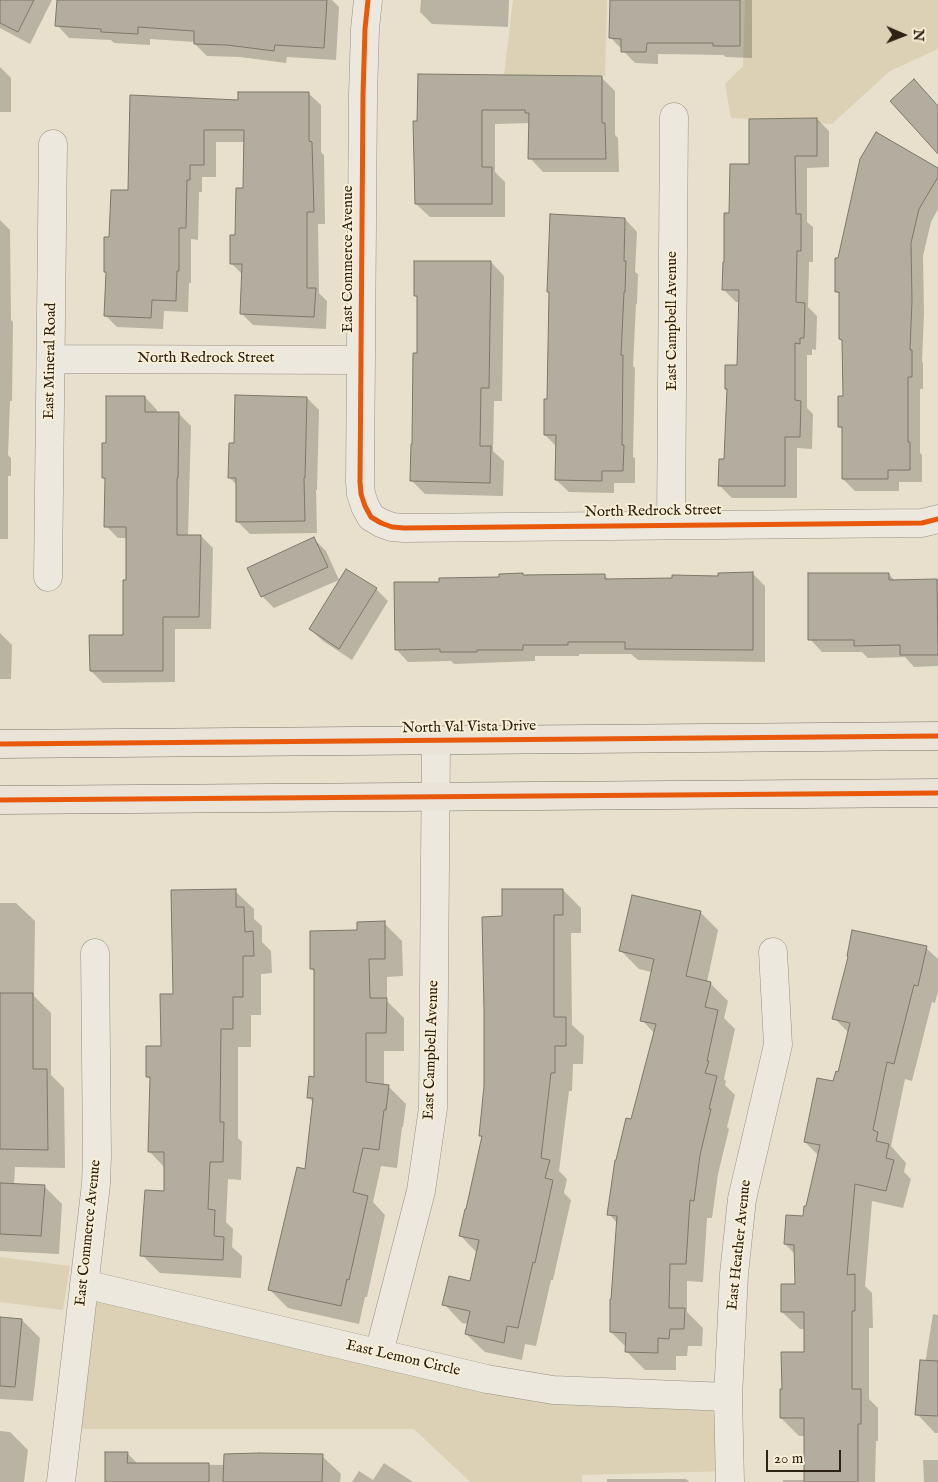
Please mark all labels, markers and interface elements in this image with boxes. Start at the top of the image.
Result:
north arrow [878,10,928,60]
text: N [909,29,927,41]
street label: East Commerce Avenue [340,185,358,333]
street label: East Campbell Avenue [664,251,682,391]
street label: East Mineral Road [41,302,61,420]
street label: North Redrock Street [137,350,275,368]
street label: North Redrock Street [584,502,722,522]
street label: North Val Vista Drive [402,718,536,738]
street label: East Campbell Avenue [421,980,443,1120]
street label: East Commerce Avenue [72,1159,106,1307]
street label: East Heather Avenue [724,1179,756,1311]
street label: East Lemon Circle [344,1337,462,1381]
scale bar [768,1440,843,1472]
text: 20 m [774,1449,803,1468]

